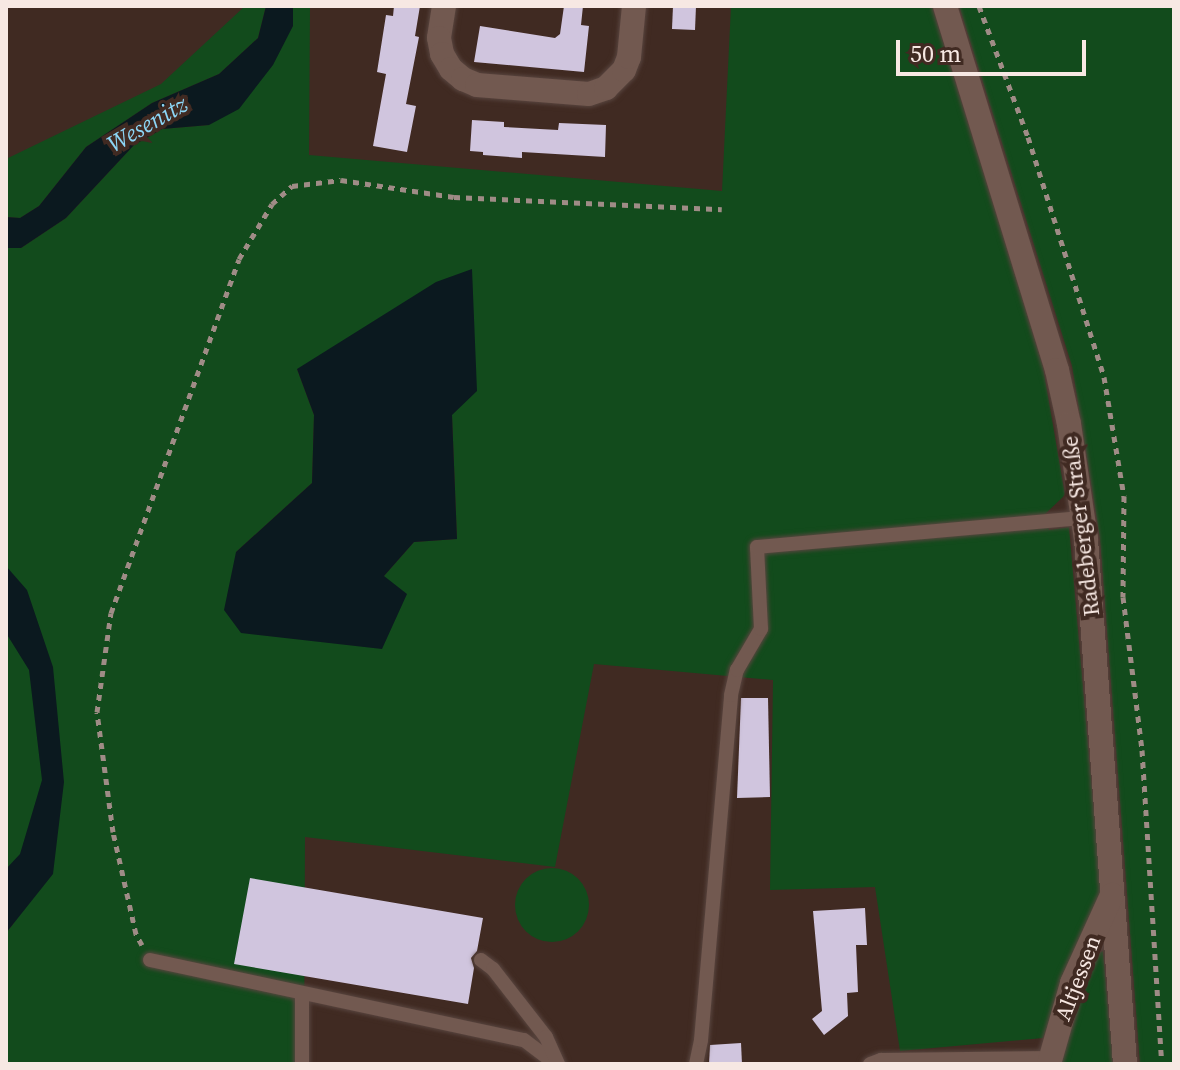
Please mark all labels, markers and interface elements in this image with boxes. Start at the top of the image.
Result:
scale bar [900,24,1090,74]
text: 50 m [910,37,961,70]
water label: Wesenitz [102,89,192,159]
street label: Radeberger Straße [1057,434,1105,618]
street label: Altjessen [1050,932,1106,1024]

